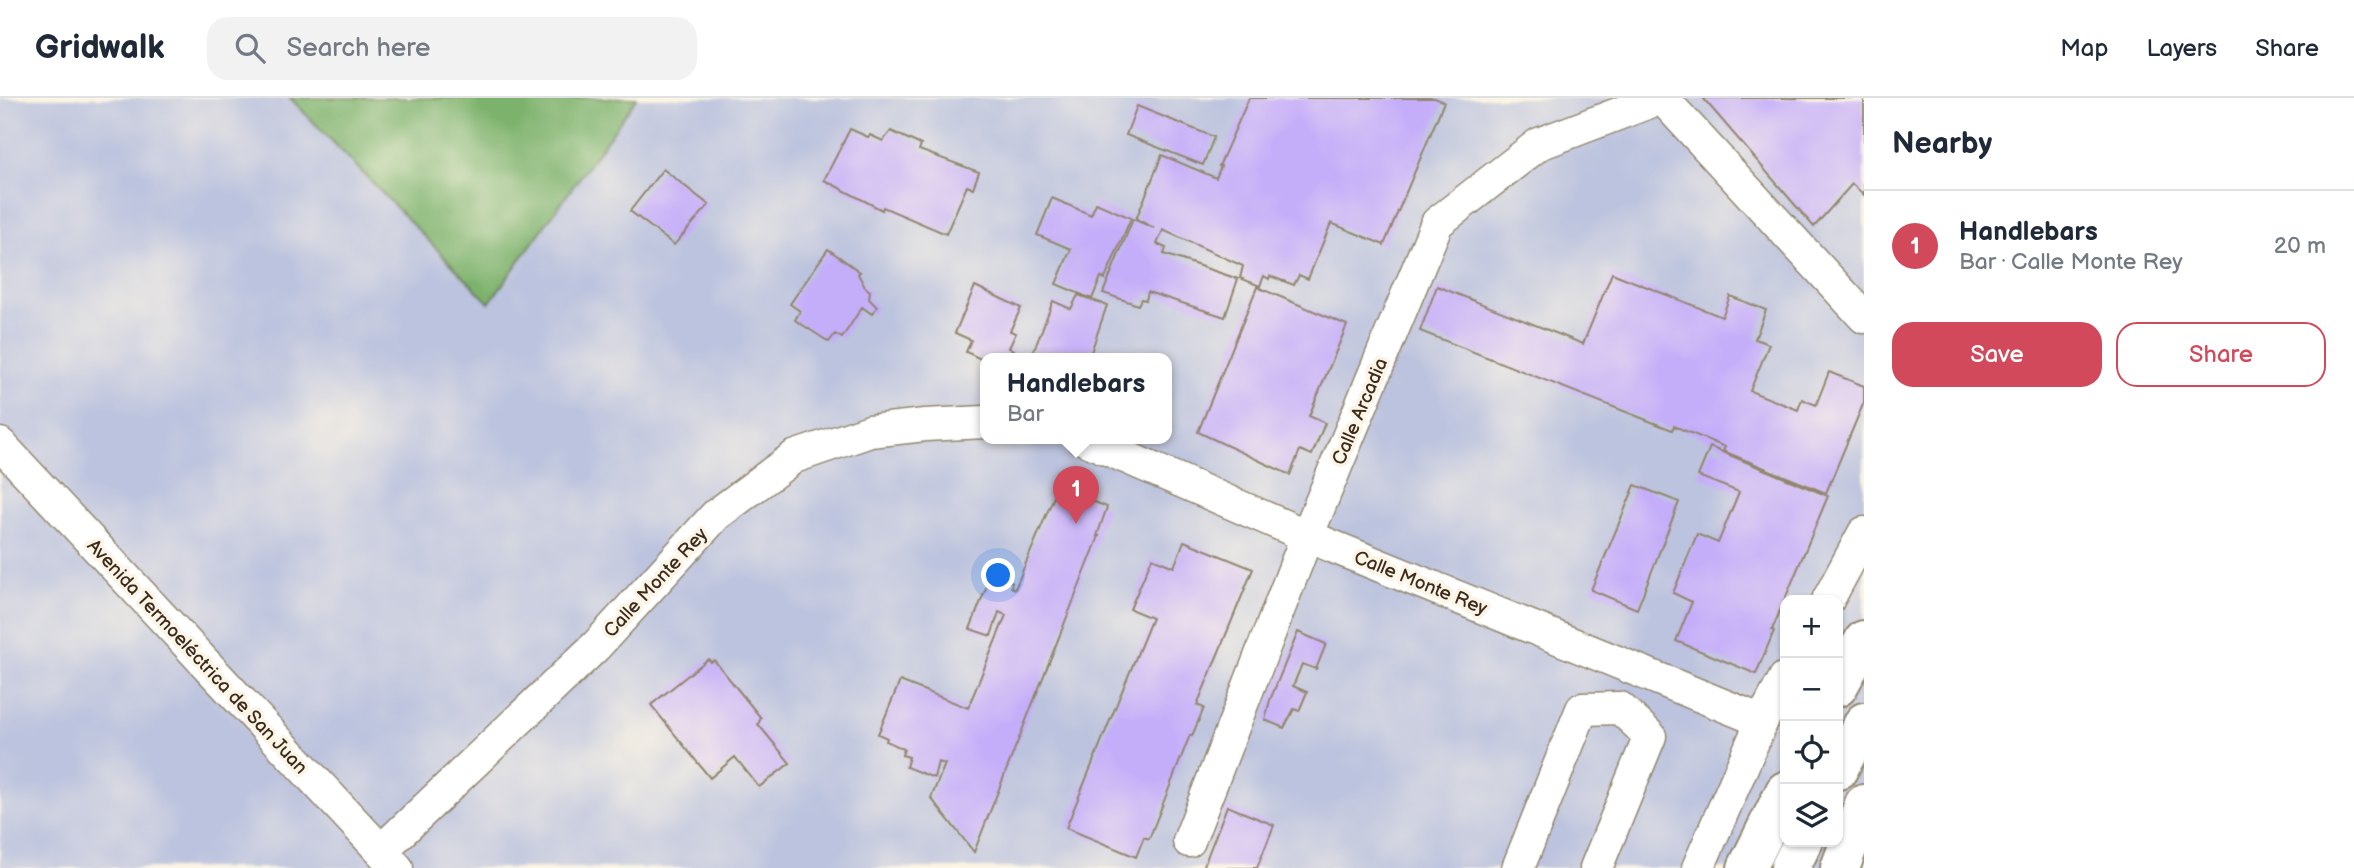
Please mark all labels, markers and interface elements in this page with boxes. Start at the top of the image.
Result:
search box [207,17,697,80]
text: Gridwalk [35,28,165,68]
icon: search [231,29,269,67]
text: Search here [287,33,431,64]
text: Map [2060,34,2108,63]
text: Layers [2146,34,2217,63]
text: Share [2255,34,2319,63]
text: Nearby [1892,126,1992,162]
text: Handlebars [1959,217,2098,248]
text: 1 [1910,232,1920,260]
text: 20 m [2274,232,2326,260]
text: Bar · Calle Monte Rey [1959,248,2183,276]
button: Save [1892,322,2102,387]
button: Share [2116,322,2326,387]
popup [980,353,1172,444]
street label: Calle Arcadia [1328,355,1393,469]
text: Handlebars [1007,369,1145,400]
text: Bar [1007,400,1044,428]
pin: 1 [1053,466,1099,524]
street label: Calle Monte Rey [599,523,713,643]
street label: Avenida Termoeléctrica de San Juan [82,535,312,779]
street label: Calle Monte Rey [1350,546,1491,621]
your location [981,558,1015,592]
map controls [1780,595,1843,847]
button: + [1780,595,1843,658]
button: − [1780,658,1843,721]
button: locate [1780,721,1843,784]
button: layers [1780,784,1843,847]

